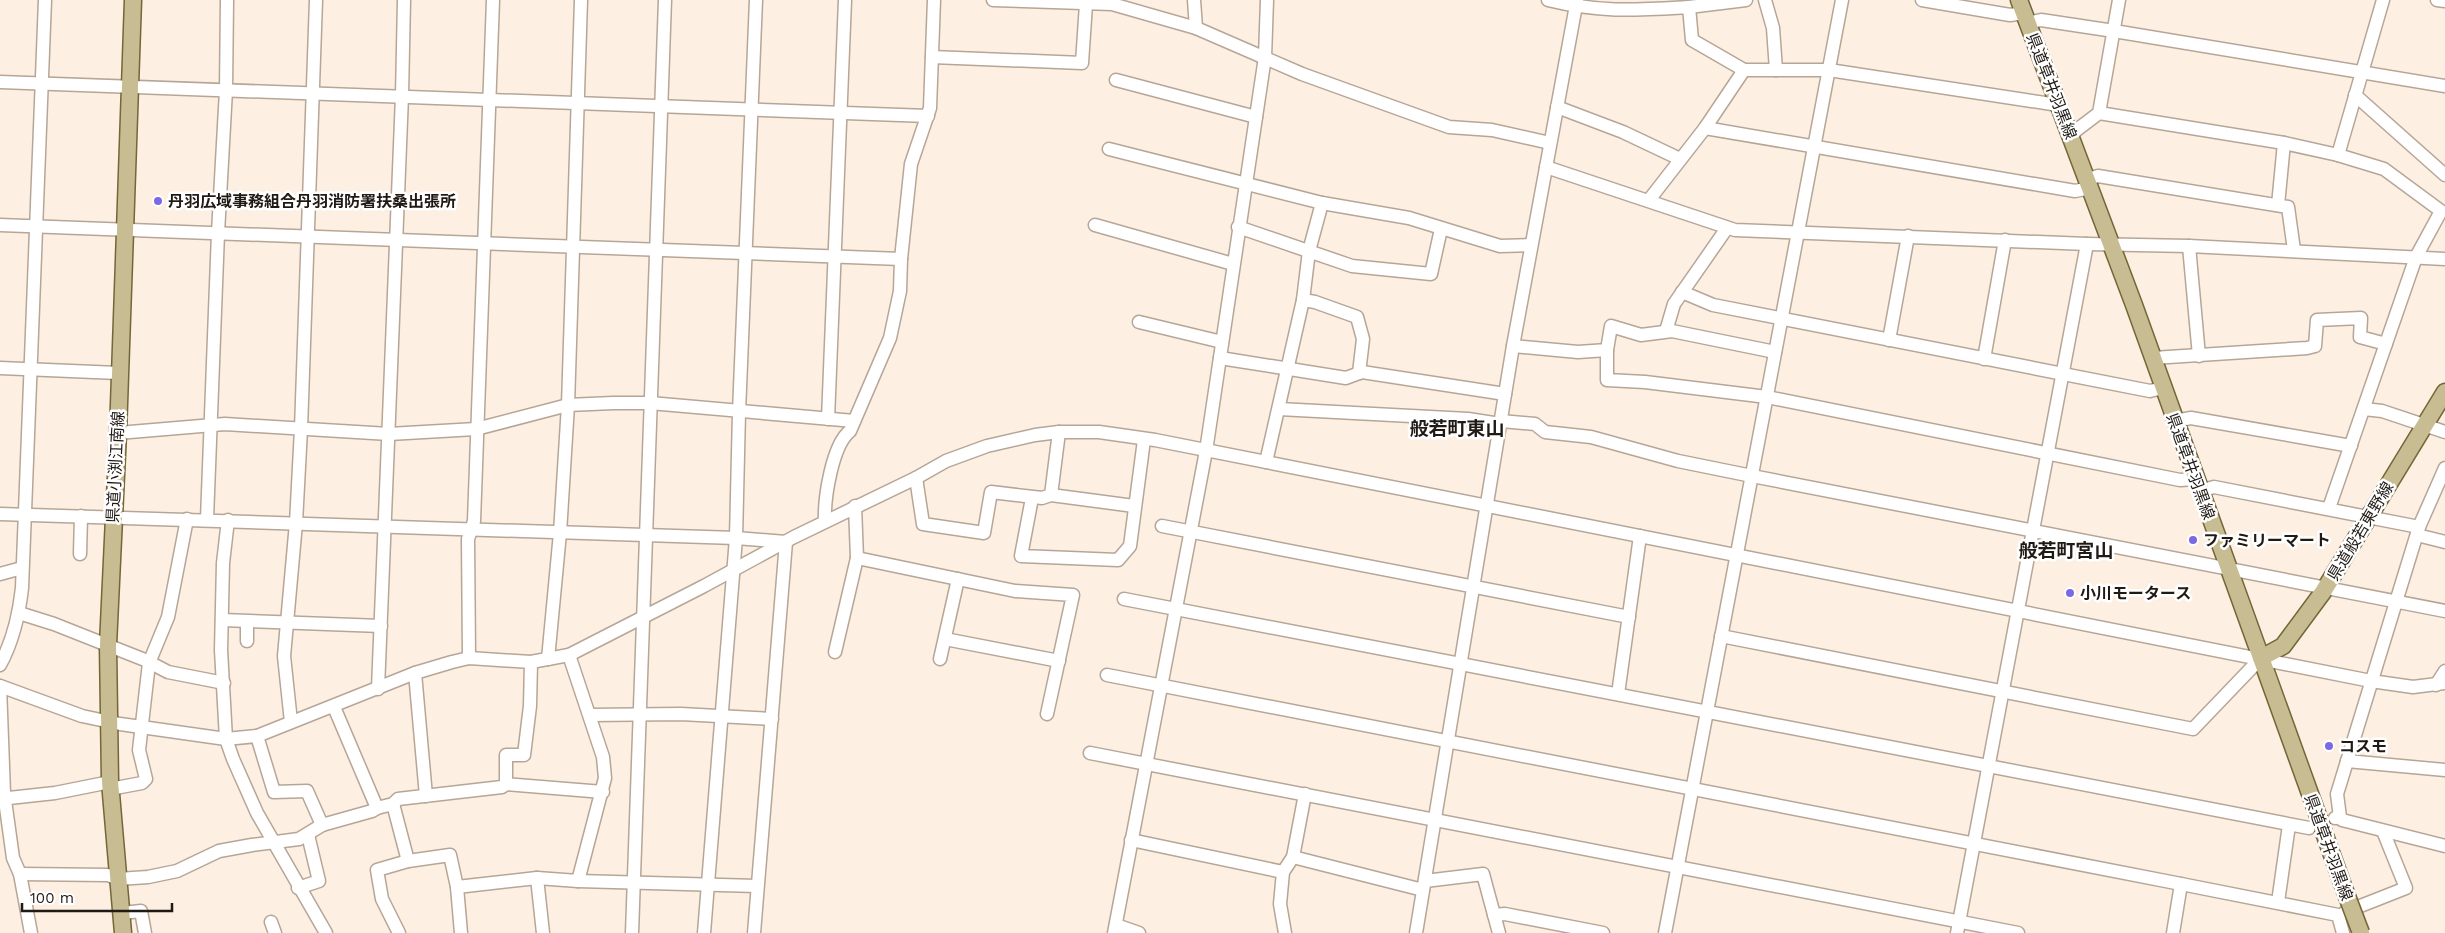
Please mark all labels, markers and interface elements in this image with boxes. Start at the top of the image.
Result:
street label: 県道草井羽黒線 [2023,30,2080,142]
place label: 丹羽広域事務組合丹羽消防署扶桑出張所 [168,192,456,211]
marker: 丹羽広域事務組合丹羽消防署扶桑出張所 [152,195,164,207]
street label: 県道草井羽黒線 [2162,410,2219,522]
street label: 県道小渕江南線 [103,411,128,523]
district label: 般若町東山 [1409,417,1505,440]
street label: 県道般若東野線 [2323,478,2397,584]
place label: ファミリーマート [2203,531,2331,550]
marker: ファミリーマート [2187,534,2199,546]
district label: 般若町宮山 [2018,539,2114,562]
place label: 小川モータース [2080,584,2191,603]
marker: 小川モータース [2064,587,2076,599]
place label: コスモ [2339,737,2387,756]
marker: コスモ [2323,740,2335,752]
street label: 県道草井羽黒線 [2300,791,2357,903]
scale bar [22,880,172,912]
text: 100 m [30,889,74,907]

